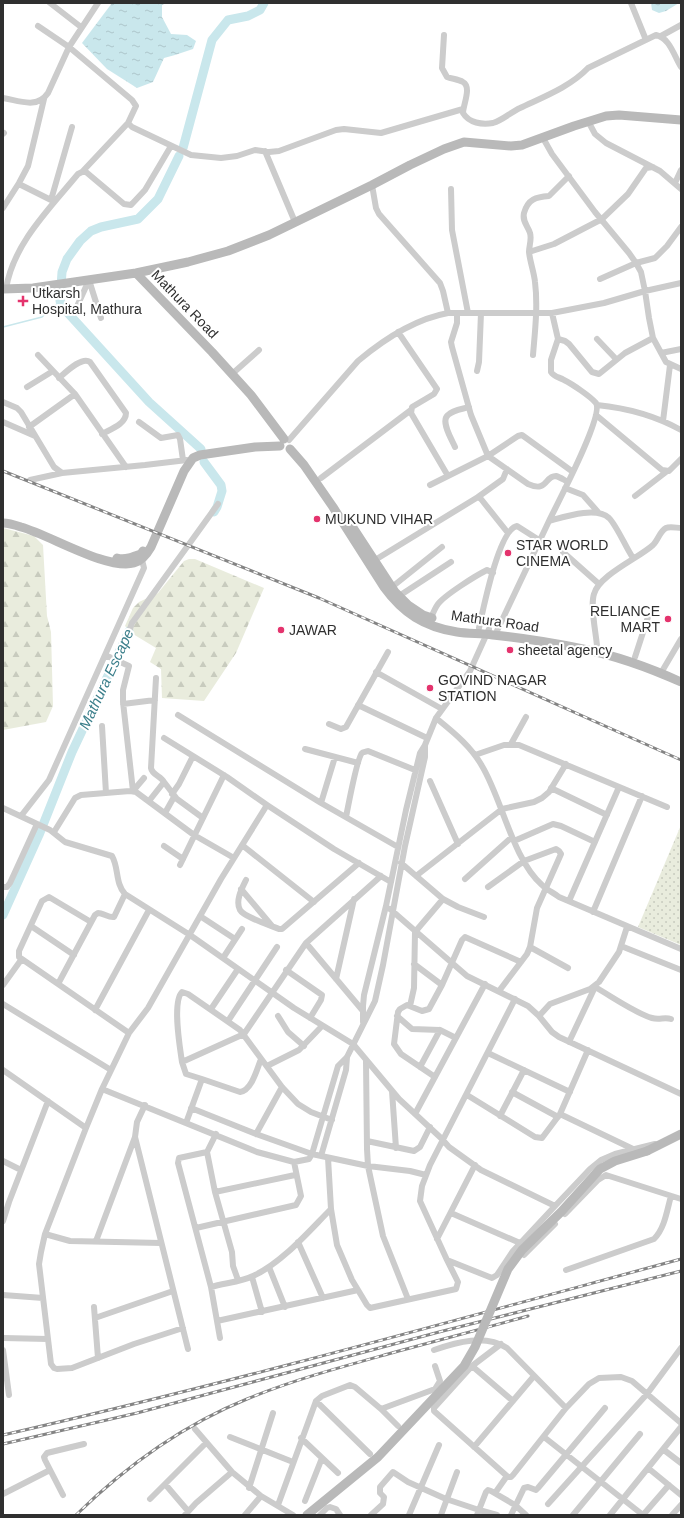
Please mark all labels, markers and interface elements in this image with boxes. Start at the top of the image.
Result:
street label: Mathura Road [148,267,222,341]
place label: Utkarsh Hospital, Mathura [32,285,142,317]
marker: Utkarsh Hospital, Mathura [17,295,29,307]
place label: MUKUND VIHAR [325,511,433,527]
marker: MUKUND VIHAR [312,514,322,524]
place label: STAR WORLD CINEMA [516,537,608,569]
marker: STAR WORLD CINEMA [503,548,513,558]
place label: RELIANCE MART [590,603,660,635]
street label: Mathura Road [450,607,540,635]
marker: RELIANCE MART [663,614,673,624]
place label: JAWAR [289,622,337,638]
marker: JAWAR [276,625,286,635]
water label: Mathura Escape [75,626,137,732]
place label: sheetal agency [518,642,612,658]
marker: sheetal agency [505,645,515,655]
place label: GOVIND NAGAR STATION [438,672,547,704]
marker: GOVIND NAGAR STATION [425,683,435,693]

